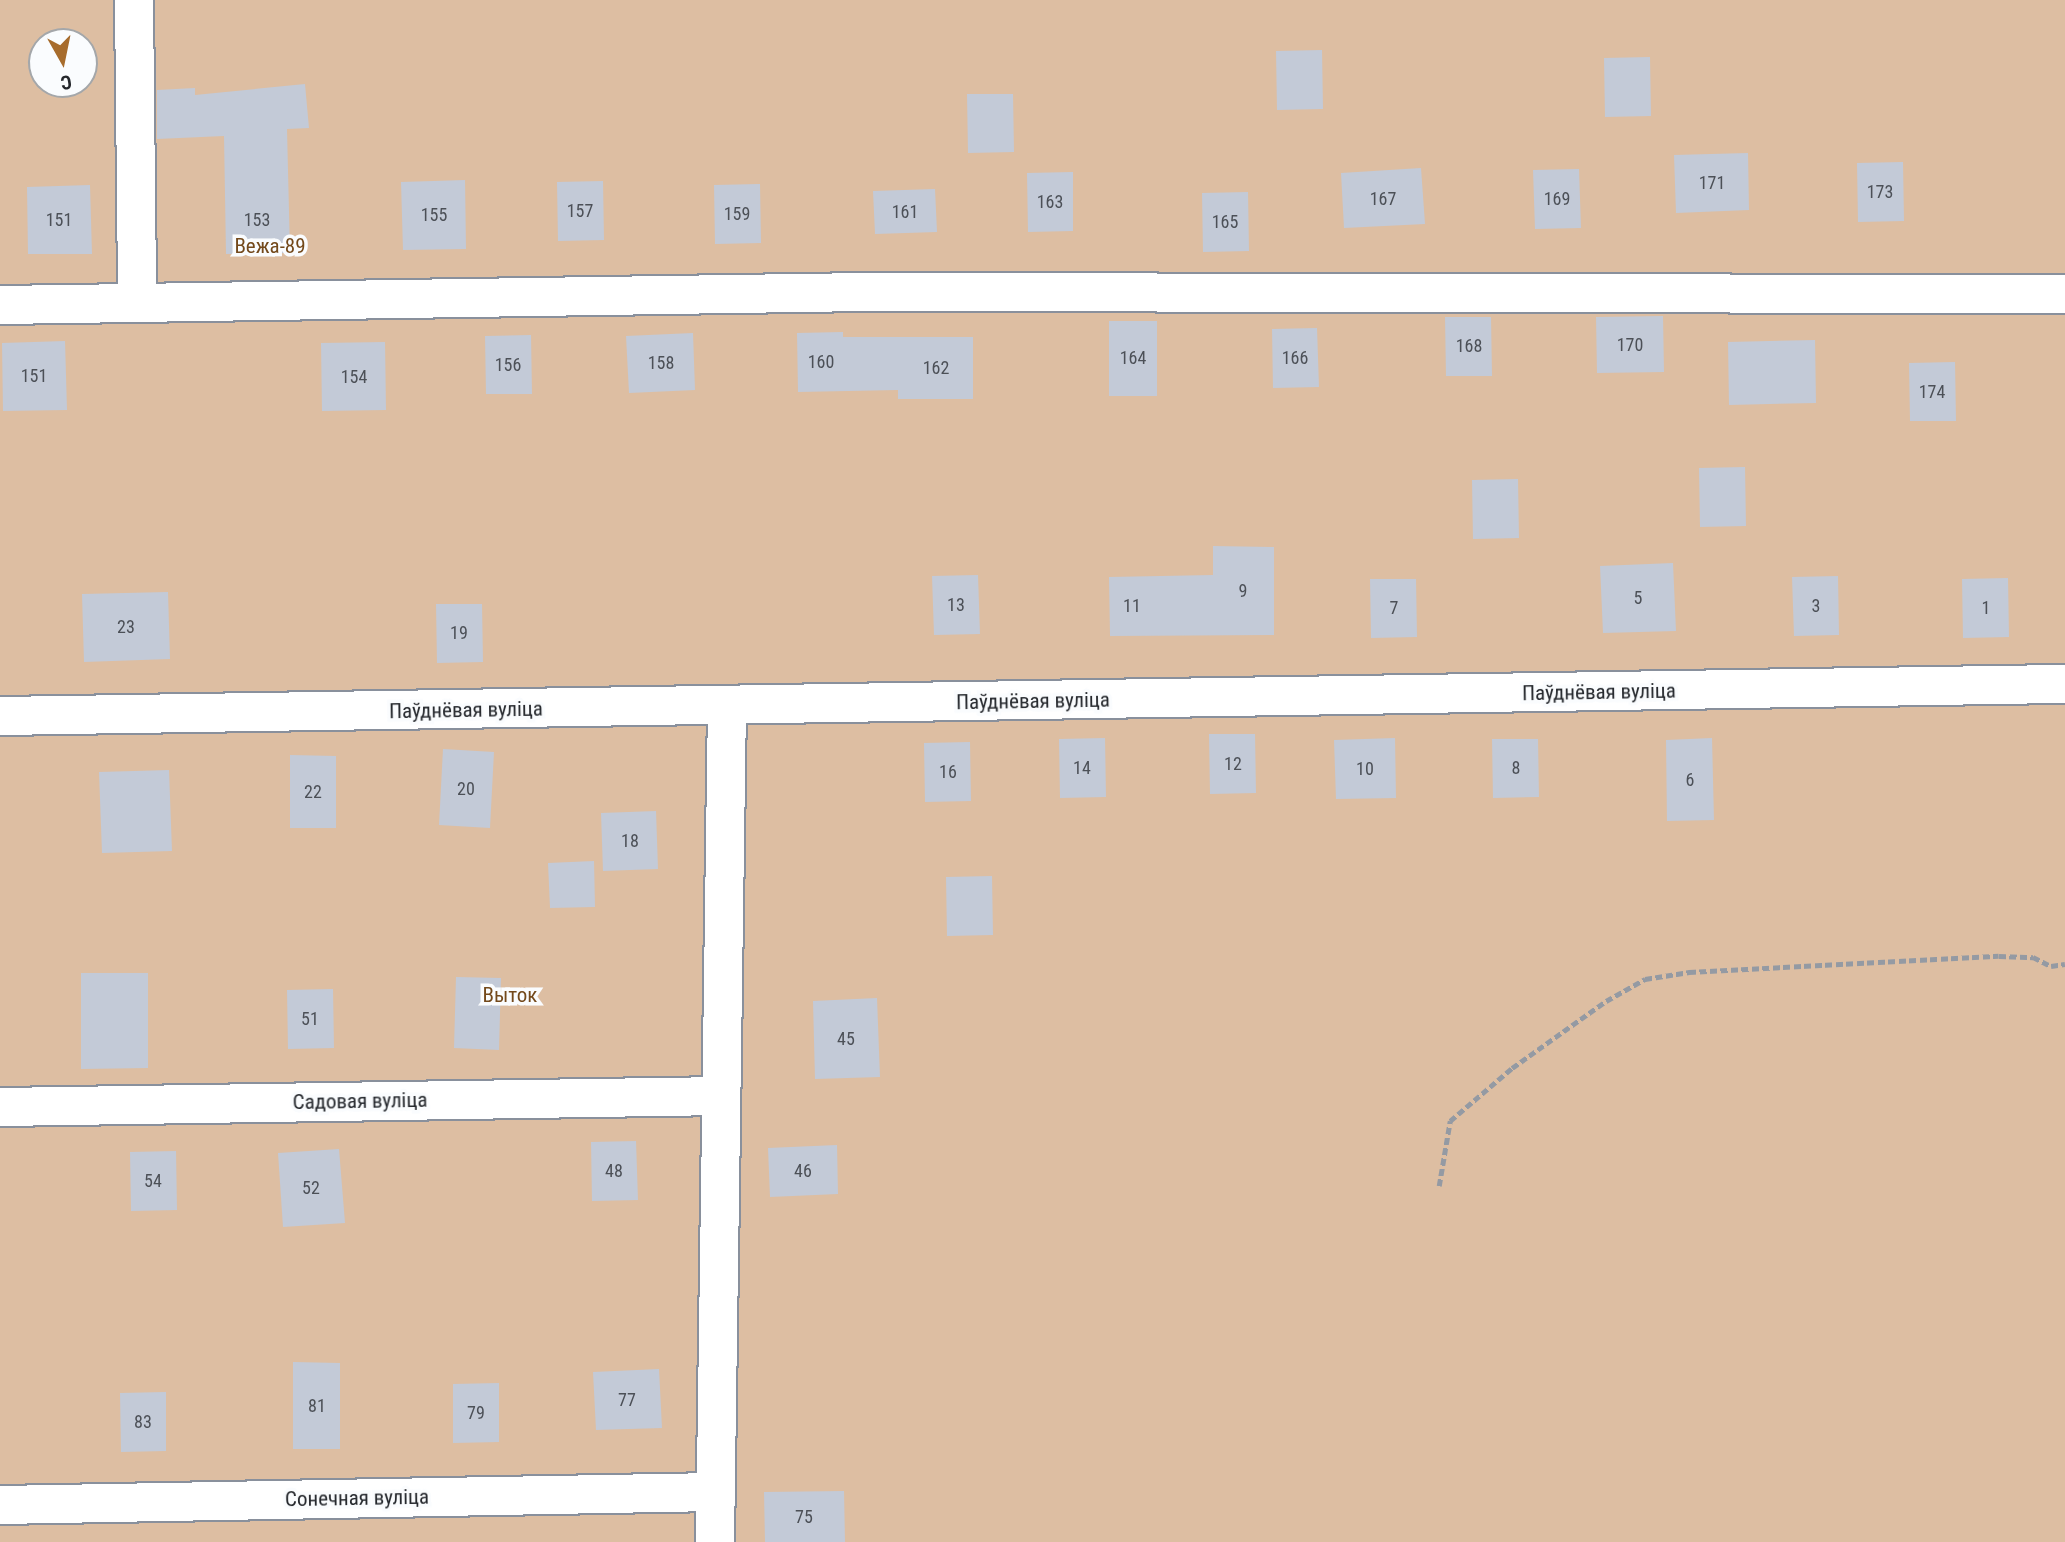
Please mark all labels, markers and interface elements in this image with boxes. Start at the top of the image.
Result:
north arrow [28,28,98,98]
text: С [59,70,73,94]
house number: 171 [1699,172,1725,194]
house number: 173 [1867,181,1893,203]
house number: 167 [1370,188,1396,210]
house number: 169 [1544,188,1570,210]
house number: 163 [1037,191,1063,213]
house number: 157 [567,200,593,222]
house number: 161 [892,201,918,223]
house number: 159 [724,203,750,225]
house number: 155 [421,204,447,226]
house number: 151 [46,209,72,231]
house number: 153 [244,209,270,231]
house number: 165 [1212,211,1238,233]
park label: Вежа-89 [234,233,306,259]
house number: 170 [1617,334,1643,356]
house number: 168 [1456,335,1482,357]
house number: 164 [1120,347,1146,369]
house number: 166 [1282,347,1308,369]
house number: 160 [808,351,834,373]
house number: 158 [648,352,674,374]
house number: 156 [495,354,521,376]
house number: 162 [923,357,949,379]
house number: 151 [21,365,47,387]
house number: 154 [341,366,367,388]
house number: 174 [1919,381,1945,403]
house number: 9 [1239,580,1247,602]
house number: 5 [1634,587,1642,609]
house number: 13 [947,594,965,616]
house number: 11 [1123,595,1141,617]
house number: 3 [1812,595,1820,617]
house number: 7 [1390,597,1398,619]
house number: 1 [1982,597,1990,619]
house number: 23 [117,616,135,638]
house number: 19 [450,622,468,644]
street label: Паўднёвая вуліца [1522,678,1676,706]
street label: Паўднёвая вуліца [956,687,1110,715]
street label: Паўднёвая вуліца [389,696,543,724]
house number: 12 [1224,753,1242,775]
house number: 14 [1073,757,1091,779]
house number: 8 [1512,757,1520,779]
house number: 10 [1356,758,1374,780]
house number: 16 [939,761,957,783]
house number: 6 [1686,769,1694,791]
house number: 20 [457,778,475,800]
house number: 22 [304,781,322,803]
house number: 18 [621,830,639,852]
park label: Выток [483,982,537,1008]
house number: 51 [301,1008,319,1030]
house number: 45 [837,1028,855,1050]
street label: Садовая вуліца [292,1087,428,1115]
house number: 48 [605,1160,623,1182]
house number: 46 [794,1160,812,1182]
house number: 54 [144,1170,162,1192]
house number: 52 [302,1177,320,1199]
house number: 77 [618,1389,636,1411]
house number: 81 [308,1395,326,1417]
house number: 79 [467,1402,485,1424]
house number: 83 [134,1411,152,1433]
street label: Сонечная вуліца [285,1484,429,1512]
house number: 75 [795,1506,813,1528]

